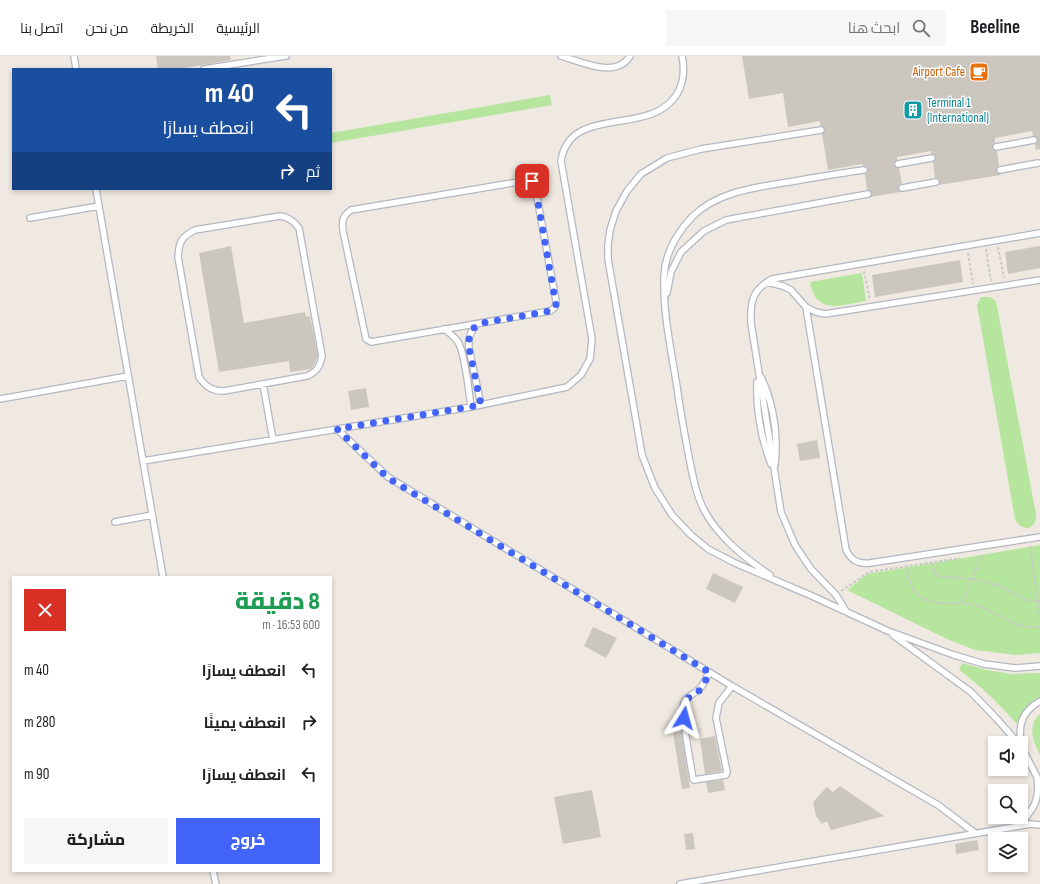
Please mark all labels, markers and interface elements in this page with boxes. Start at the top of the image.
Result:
search box [666,10,946,46]
text: Beeline [970,16,1020,39]
icon: search [910,17,932,39]
text: ابحث هنا [848,19,900,38]
text: اتصل بنا [20,20,63,37]
text: من نحن [85,20,128,37]
text: الخريطة [150,20,194,37]
text: الرئيسية [216,20,260,37]
cafe icon: Airport Cafe [968,61,990,83]
place label: Airport Cafe [912,64,965,80]
text: 40 m [205,77,254,110]
icon: left [268,84,320,136]
place label: Terminal 1 (International) [927,95,989,126]
building icon: Terminal 1 (International) [902,99,924,121]
text: انعطف يسارًا [162,118,254,139]
icon: right [276,160,298,182]
text: ثم [306,163,320,182]
pin [515,164,549,198]
icon: arrive [521,170,543,192]
text: 8 دقيقة [235,587,320,616]
button: close [24,589,66,631]
text: 600 m · 16:53 [262,617,320,633]
icon: left [298,659,320,681]
text: 40 m [24,661,49,680]
text: انعطف يسارًا [202,662,286,681]
position arrow [663,697,705,739]
icon: right [298,711,320,733]
text: 280 m [24,713,55,732]
text: انعطف يمينًا [204,714,286,733]
map controls [988,736,1028,872]
button: sound [988,736,1028,776]
icon: left [298,763,320,785]
text: 90 m [24,765,49,784]
text: انعطف يسارًا [202,766,286,785]
button: search [988,784,1028,824]
button: مشاركة [24,818,168,864]
button: خروج [176,818,320,864]
button: layers [988,832,1028,872]

